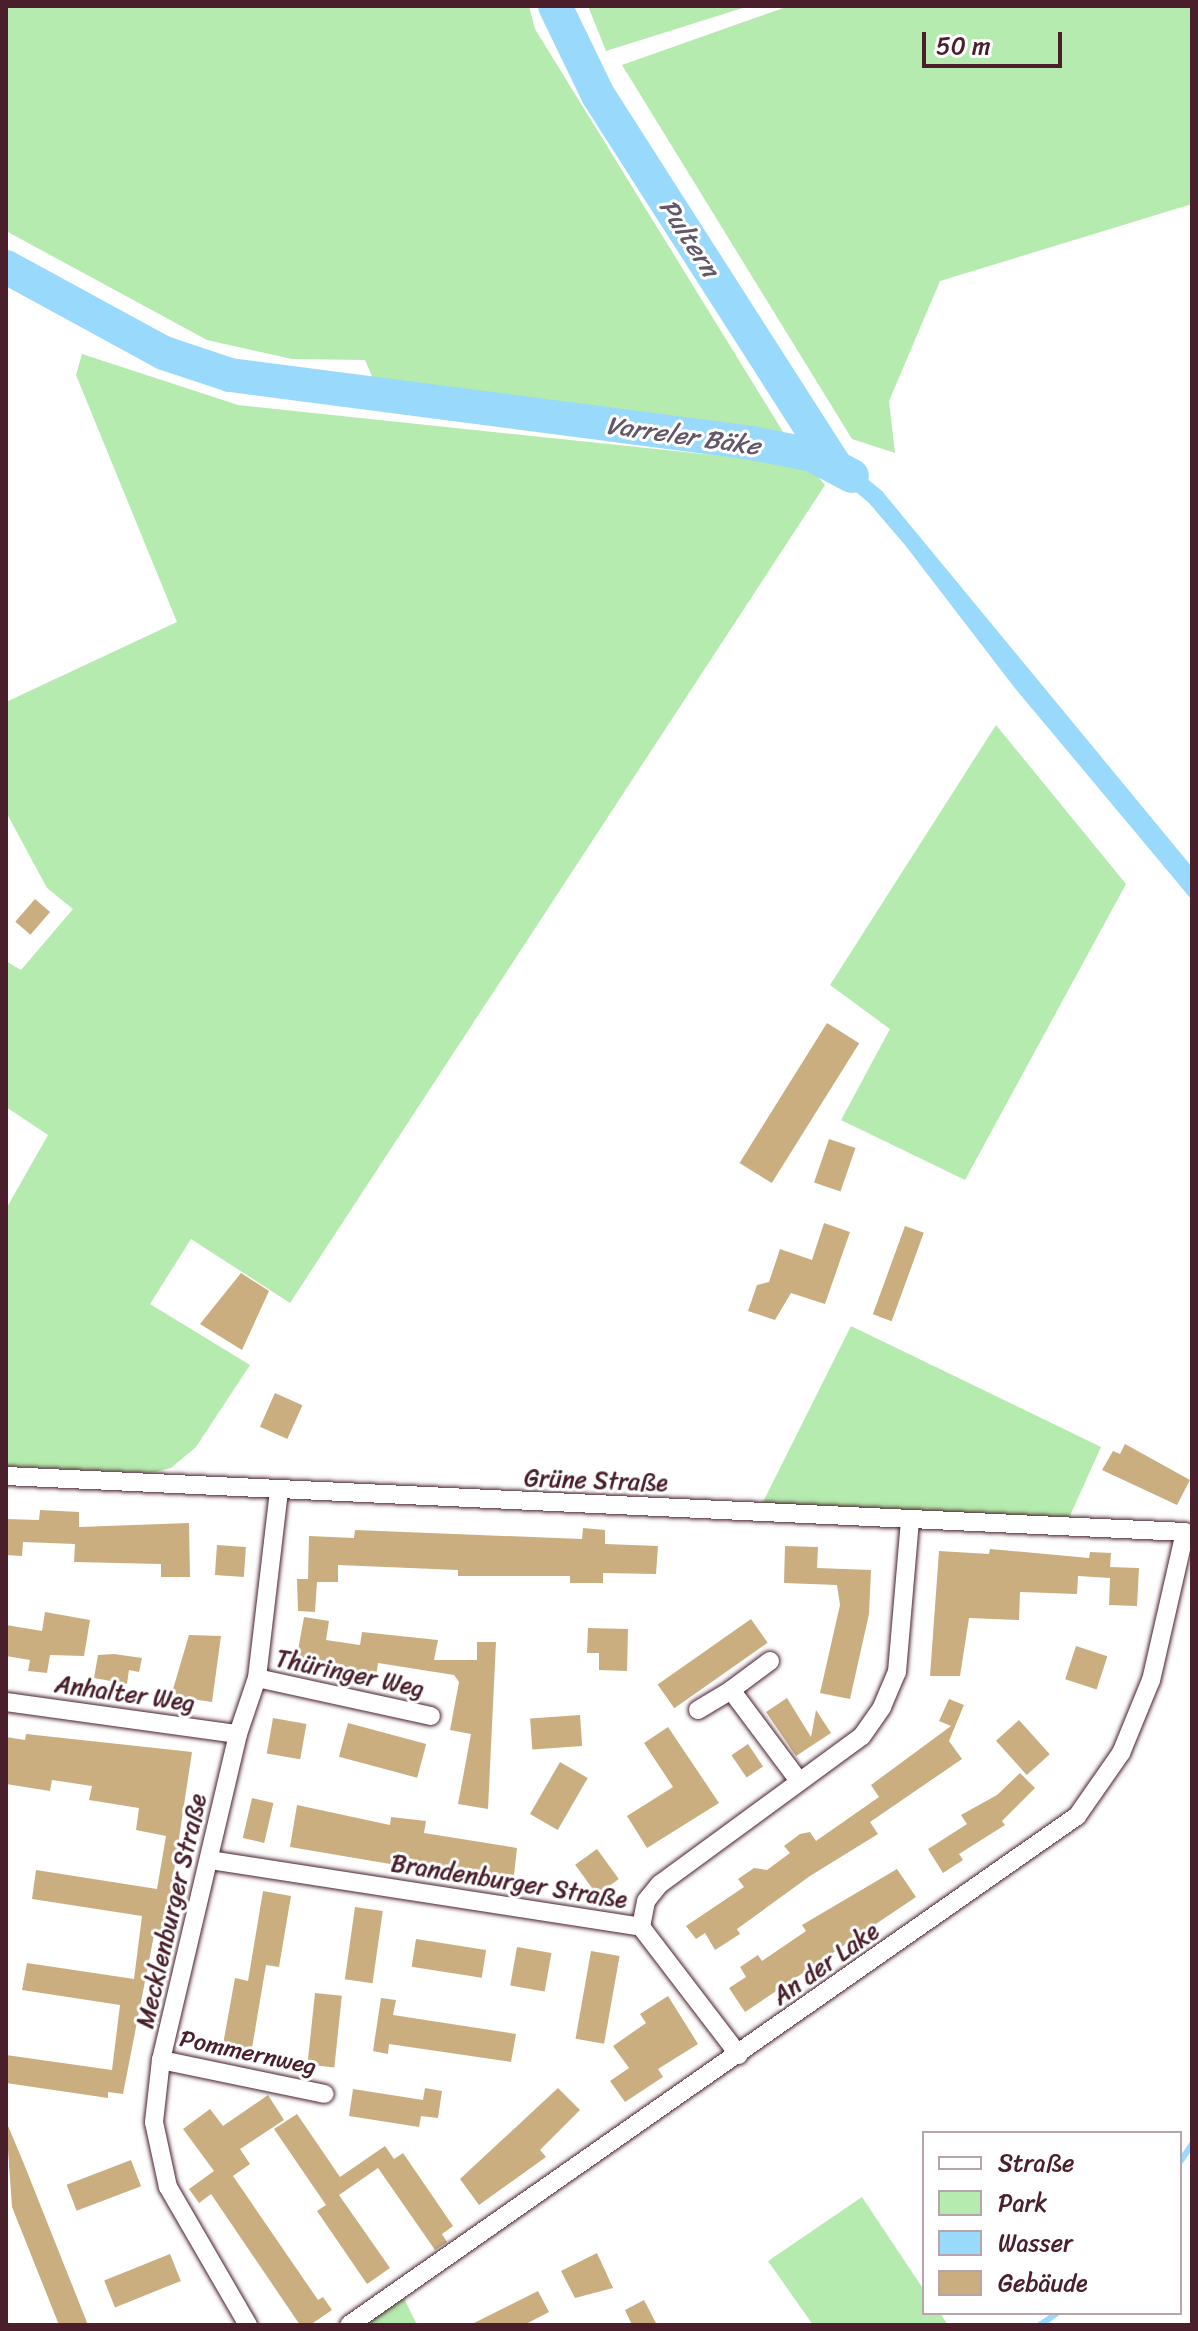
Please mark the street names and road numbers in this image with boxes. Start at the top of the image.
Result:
street label: Grüne Straße [523,1464,669,1498]
street label: Thüringer Weg [273,1644,427,1704]
street label: Anhalter Weg [53,1670,197,1718]
street label: Mecklenburger Straße [131,1790,213,2032]
street label: Brandenburger Straße [388,1849,630,1915]
street label: An der Lake [767,1917,885,2011]
street label: Pommernweg [177,2024,319,2082]

